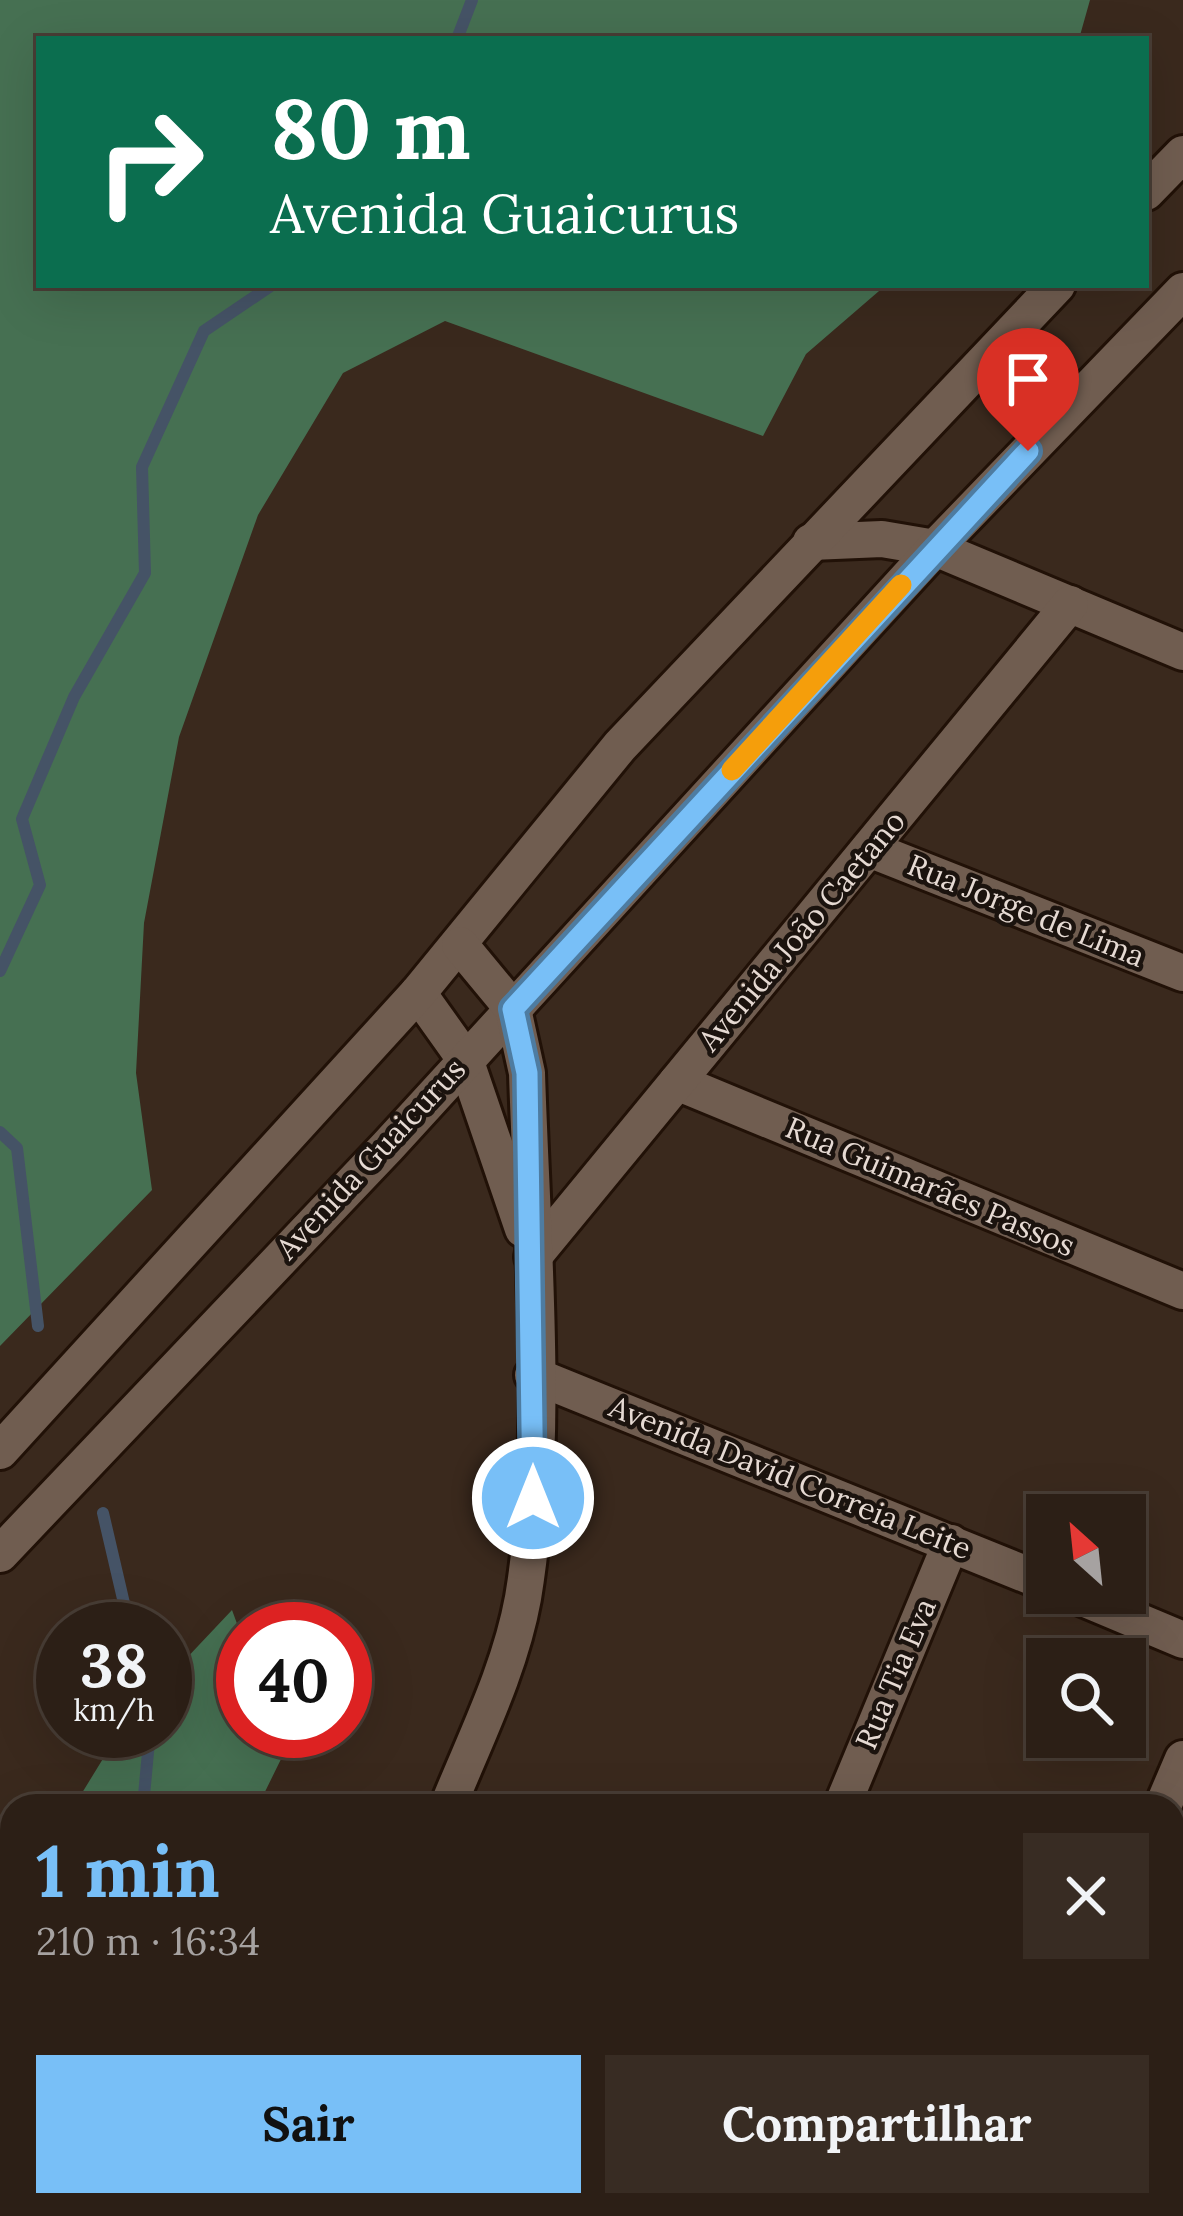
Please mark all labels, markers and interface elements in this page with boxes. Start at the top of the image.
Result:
text: 80 m [270,74,471,182]
icon: right [72,84,228,240]
text: Avenida Guaicurus [270,179,739,248]
pin [977,328,1079,451]
icon: arrive [995,346,1061,412]
street label: Avenida João Caetano [689,802,913,1059]
street label: Rua Jorge de Lima [902,845,1150,976]
street label: Avenida Guaicurus [267,1050,473,1267]
street label: Rua Guimarães Passos [780,1108,1081,1264]
street label: Avenida David Correia Leite [603,1387,977,1567]
position arrow [470,1435,596,1561]
north arrow [1026,1494,1146,1614]
map controls [1026,1494,1146,1758]
street label: Rua Tia Eva [846,1593,944,1755]
speed limit sign: 40 [216,1602,372,1758]
text: 38 [80,1627,148,1703]
button: search [1026,1638,1146,1758]
text: km/h [73,1691,155,1729]
text: 1 min [36,1825,220,1917]
button: close [1023,1833,1149,1959]
text: 210 m · 16:34 [36,1916,260,1966]
button: Sair [36,2055,581,2193]
button: Compartilhar [605,2055,1149,2193]

